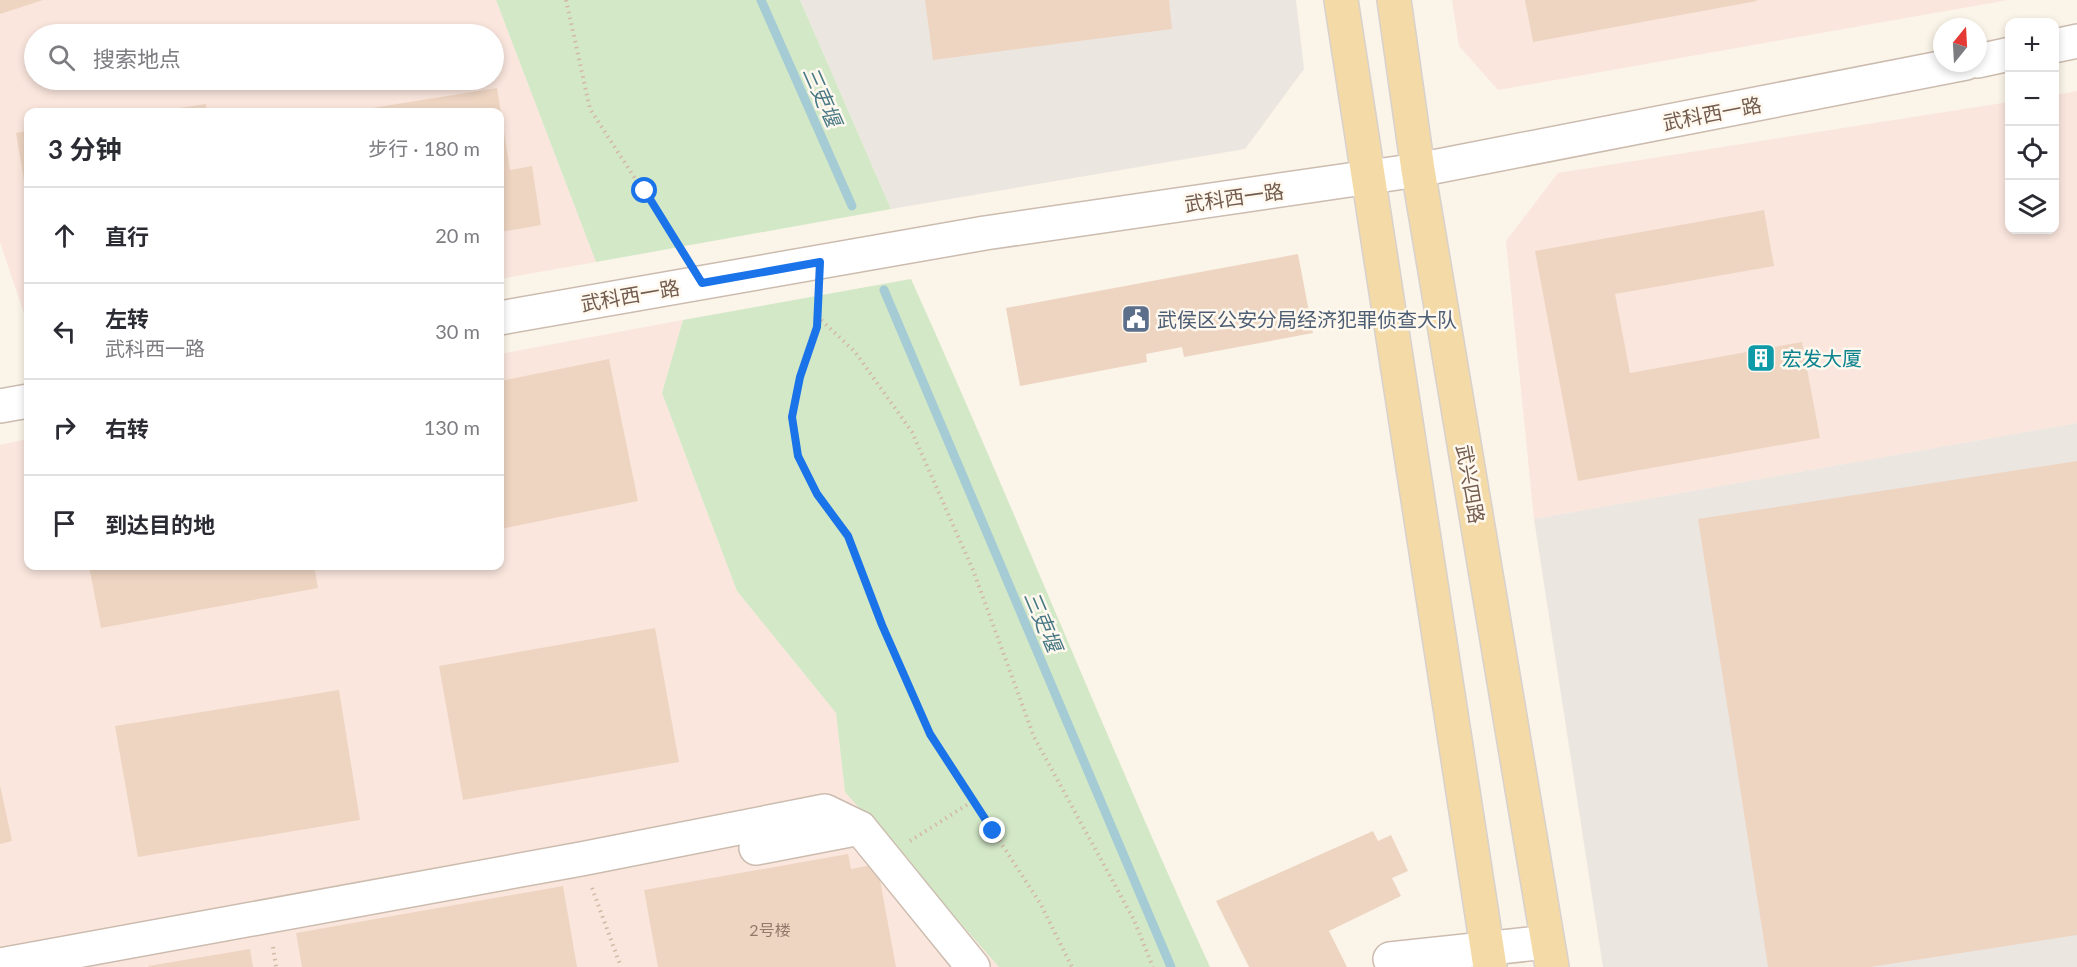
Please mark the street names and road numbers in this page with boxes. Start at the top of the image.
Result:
street label: 武科西一路 [1661,92,1763,134]
street label: 武科西一路 [1183,178,1285,216]
street label: 武科西一路 [579,274,681,316]
street label: 武兴四路 [1452,443,1490,525]

